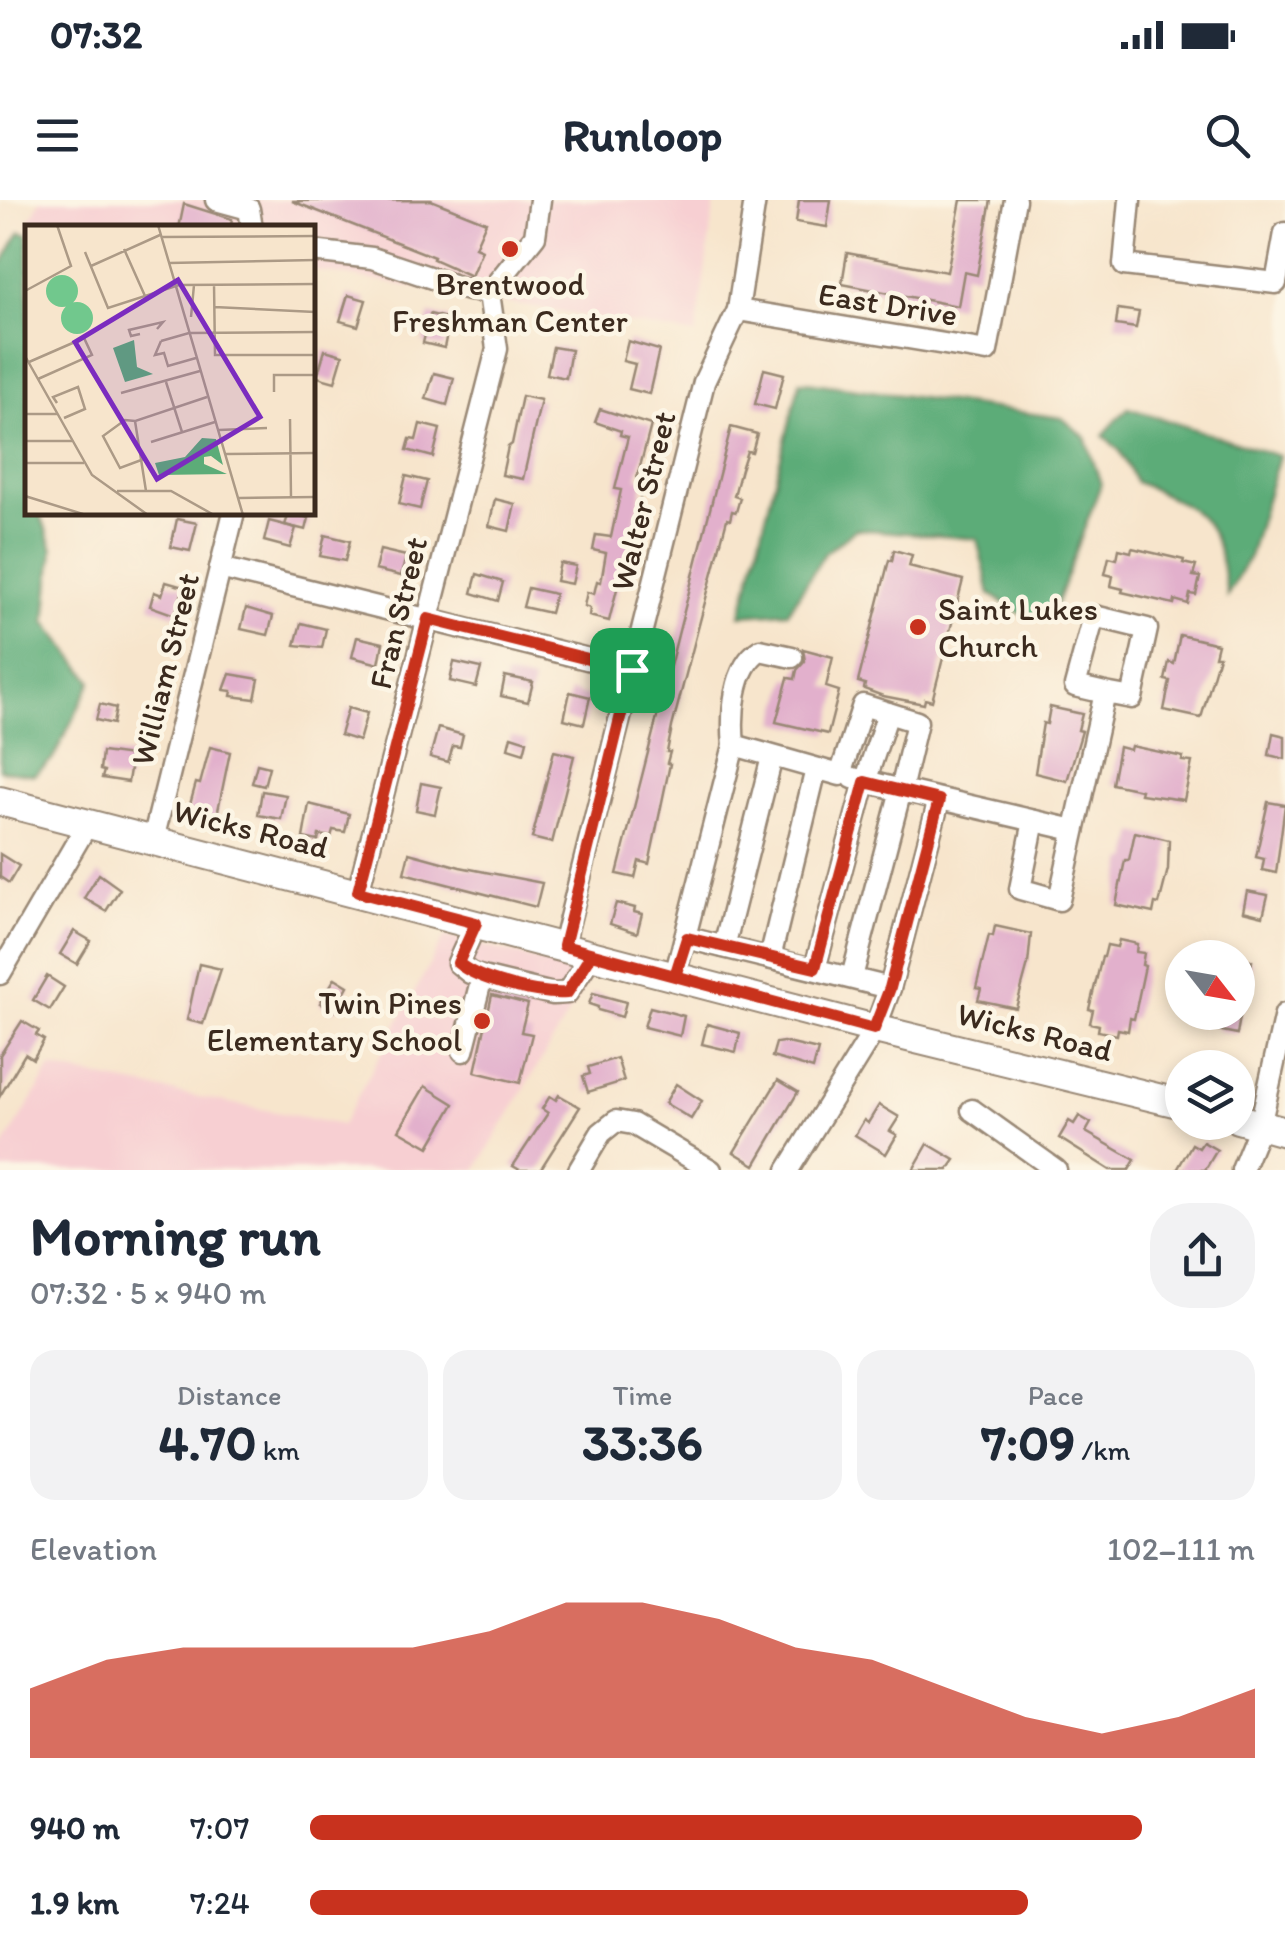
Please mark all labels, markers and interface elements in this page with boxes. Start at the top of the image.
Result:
text: 07:32 [50,12,142,58]
icon: menu [30,108,85,163]
text: Runloop [563,108,722,162]
icon: search [1200,108,1255,163]
inset map [25,225,315,515]
marker: Brentwood Freshman Center [499,238,521,260]
place label: Brentwood Freshman Center [392,265,628,340]
street label: East Drive [816,274,960,334]
street label: Walter Street [602,407,684,595]
street label: Fran Street [361,533,435,693]
street label: William Street [123,569,207,769]
place label: Saint Lukes Church [938,590,1098,665]
marker: Saint Lukes Church [907,616,929,638]
pin [590,628,675,713]
icon: arrive [605,643,660,698]
street label: Wicks Road [169,791,333,867]
north arrow [1165,940,1255,1030]
map controls [1165,940,1255,1140]
place label: Twin Pines Elementary School [207,984,462,1059]
street label: Wicks Road [953,994,1117,1070]
marker: Twin Pines Elementary School [471,1010,493,1032]
button: layers [1165,1050,1255,1140]
text: Morning run [30,1203,321,1269]
button: share [1150,1203,1255,1308]
text: 07:32 · 5 × 940 m [30,1274,266,1312]
text: Distance [177,1378,282,1412]
text: Time [613,1378,672,1412]
text: Pace [1028,1378,1084,1412]
text: 4.70 [159,1412,256,1473]
text: 33:36 [582,1412,703,1473]
text: 7:09 [981,1412,1075,1473]
text: km [256,1433,300,1467]
text: /km [1075,1433,1130,1467]
text: Elevation [30,1530,157,1568]
text: 102–111 m [1107,1530,1255,1568]
text: 940 m [30,1809,120,1847]
text: 7:07 [190,1809,249,1847]
text: 1.9 km [30,1884,119,1922]
text: 7:24 [190,1884,250,1922]

